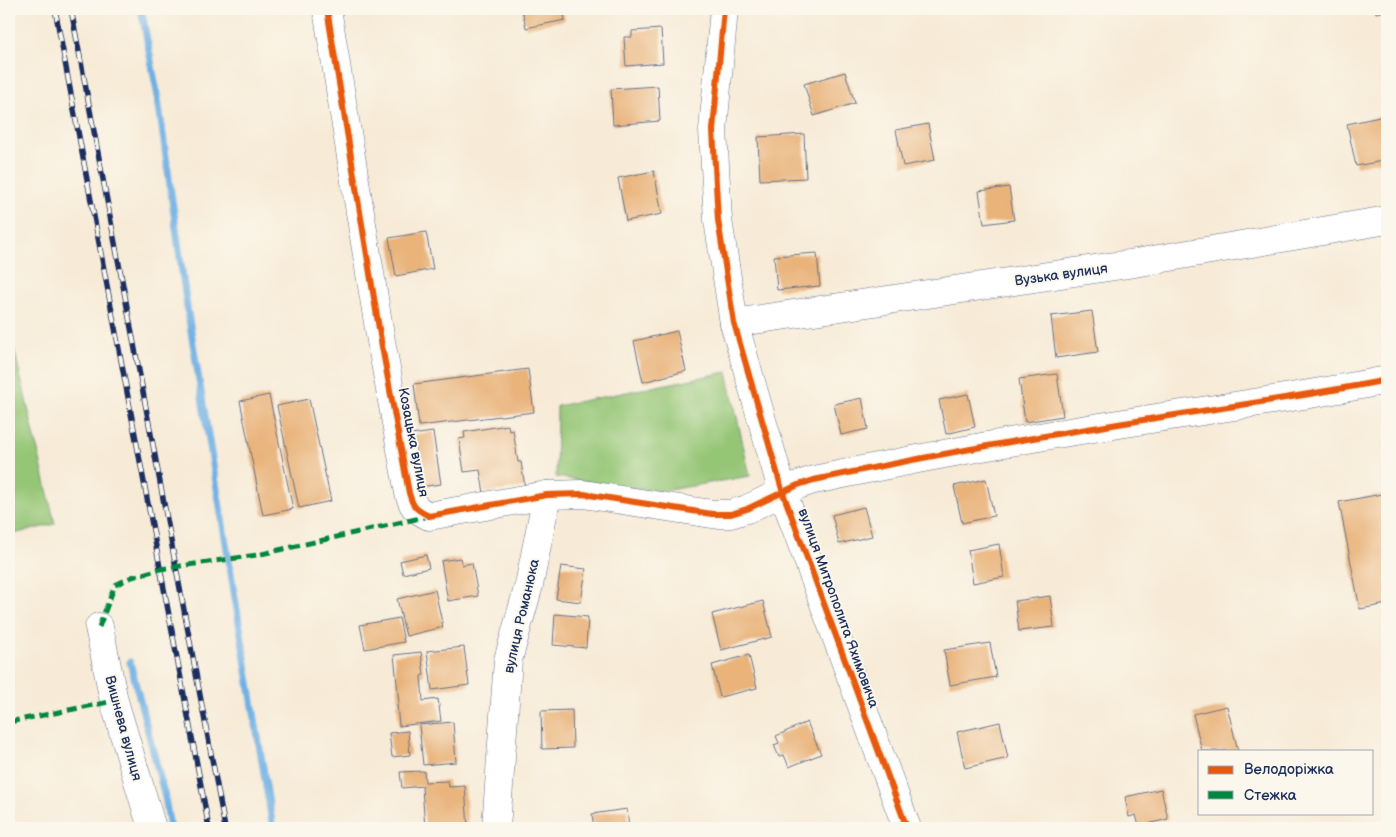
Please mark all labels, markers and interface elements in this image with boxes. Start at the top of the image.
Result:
street label: Вузька вулиця [1013,260,1109,289]
street label: Козацька вулиця [395,386,433,499]
street label: вулиця Митрополита Яхимовича [794,506,883,711]
street label: вулиця Романюка [500,557,543,675]
street label: Вишнева вулиця [101,674,146,783]
legend [1198,750,1374,814]
text: Велодоріжка [1244,760,1334,779]
text: Стежка [1244,786,1297,805]

